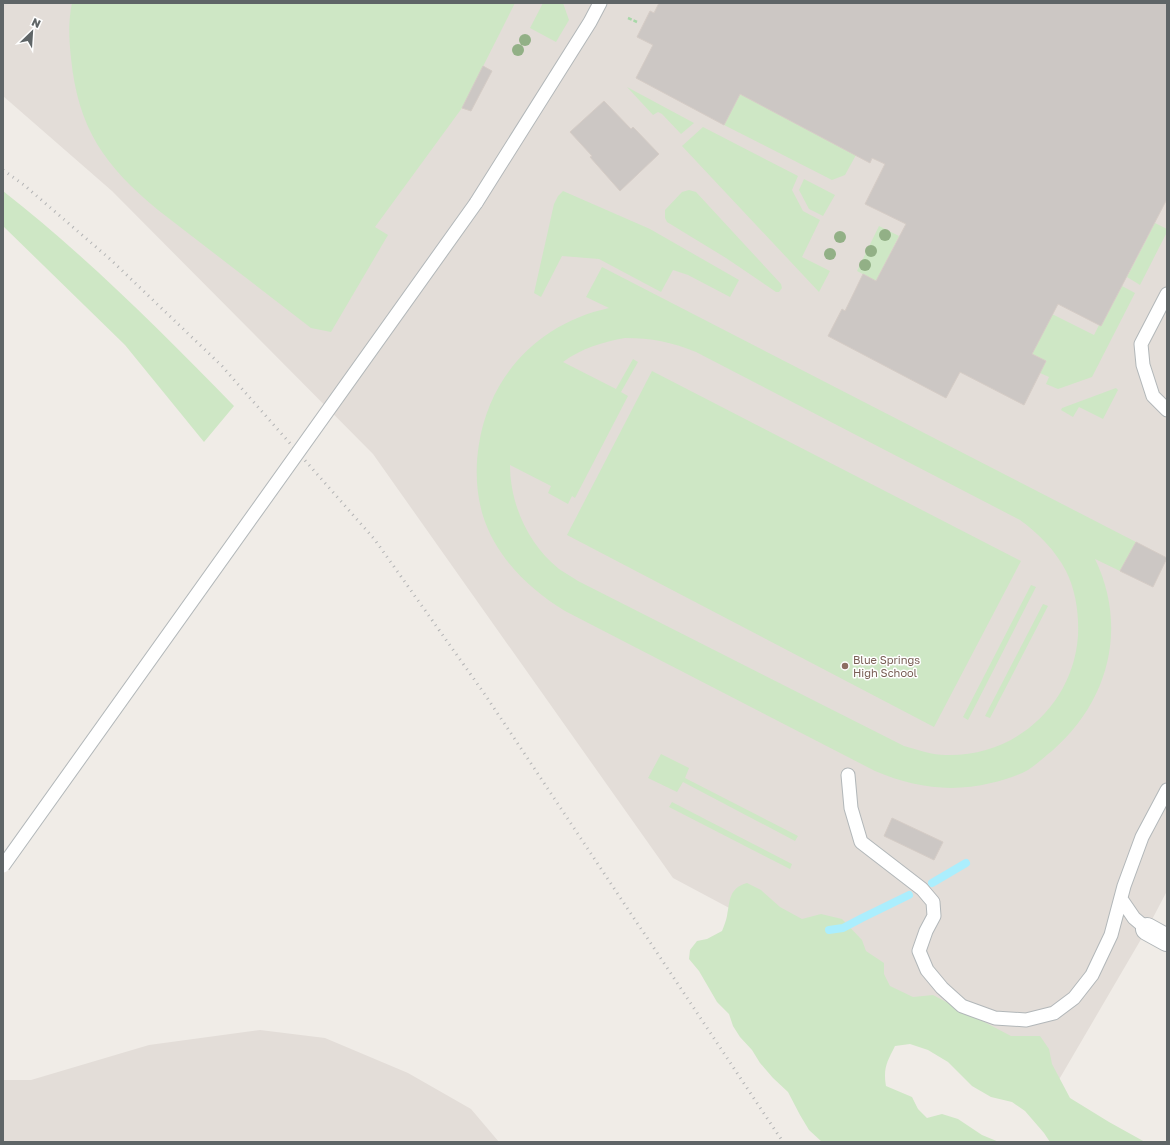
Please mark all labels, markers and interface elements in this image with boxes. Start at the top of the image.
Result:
north arrow [12,12,52,52]
text: N [30,15,43,30]
place label: Blue Springs High School [853,653,920,679]
marker: Blue Springs High School [840,661,850,671]

